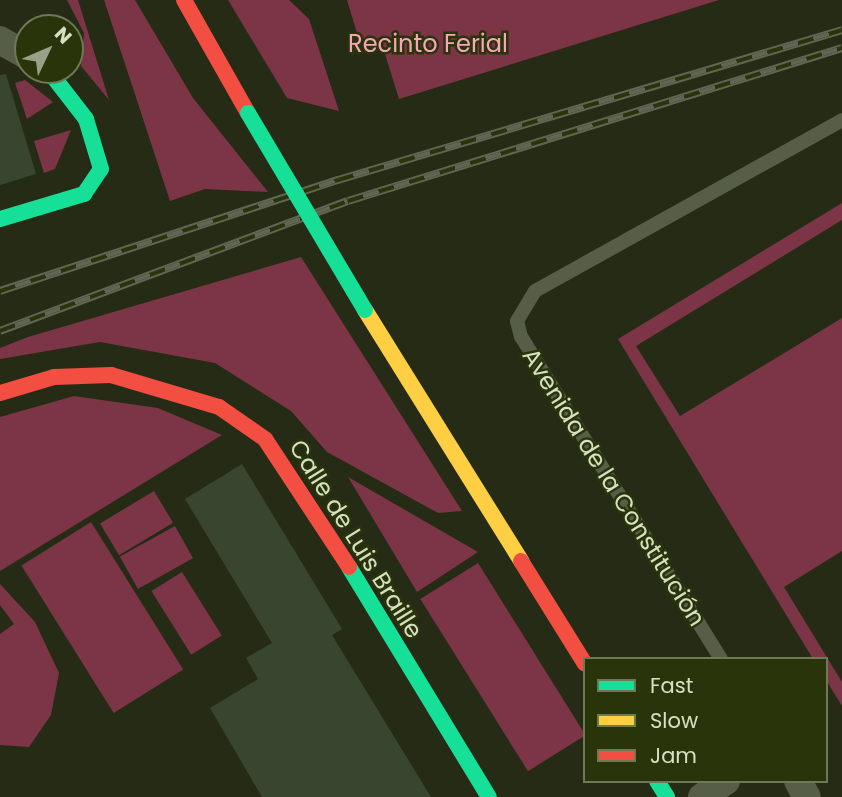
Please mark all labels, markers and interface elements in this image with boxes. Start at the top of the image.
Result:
north arrow [14,14,84,84]
text: N [48,21,78,50]
park label: Recinto Ferial [348,30,508,58]
street label: Avenida de la Constitución [516,343,712,631]
street label: Calle de Luis Braille [283,435,429,643]
legend [583,657,828,783]
text: Fast [650,671,693,700]
text: Slow [650,706,698,735]
text: Jam [650,741,697,770]

